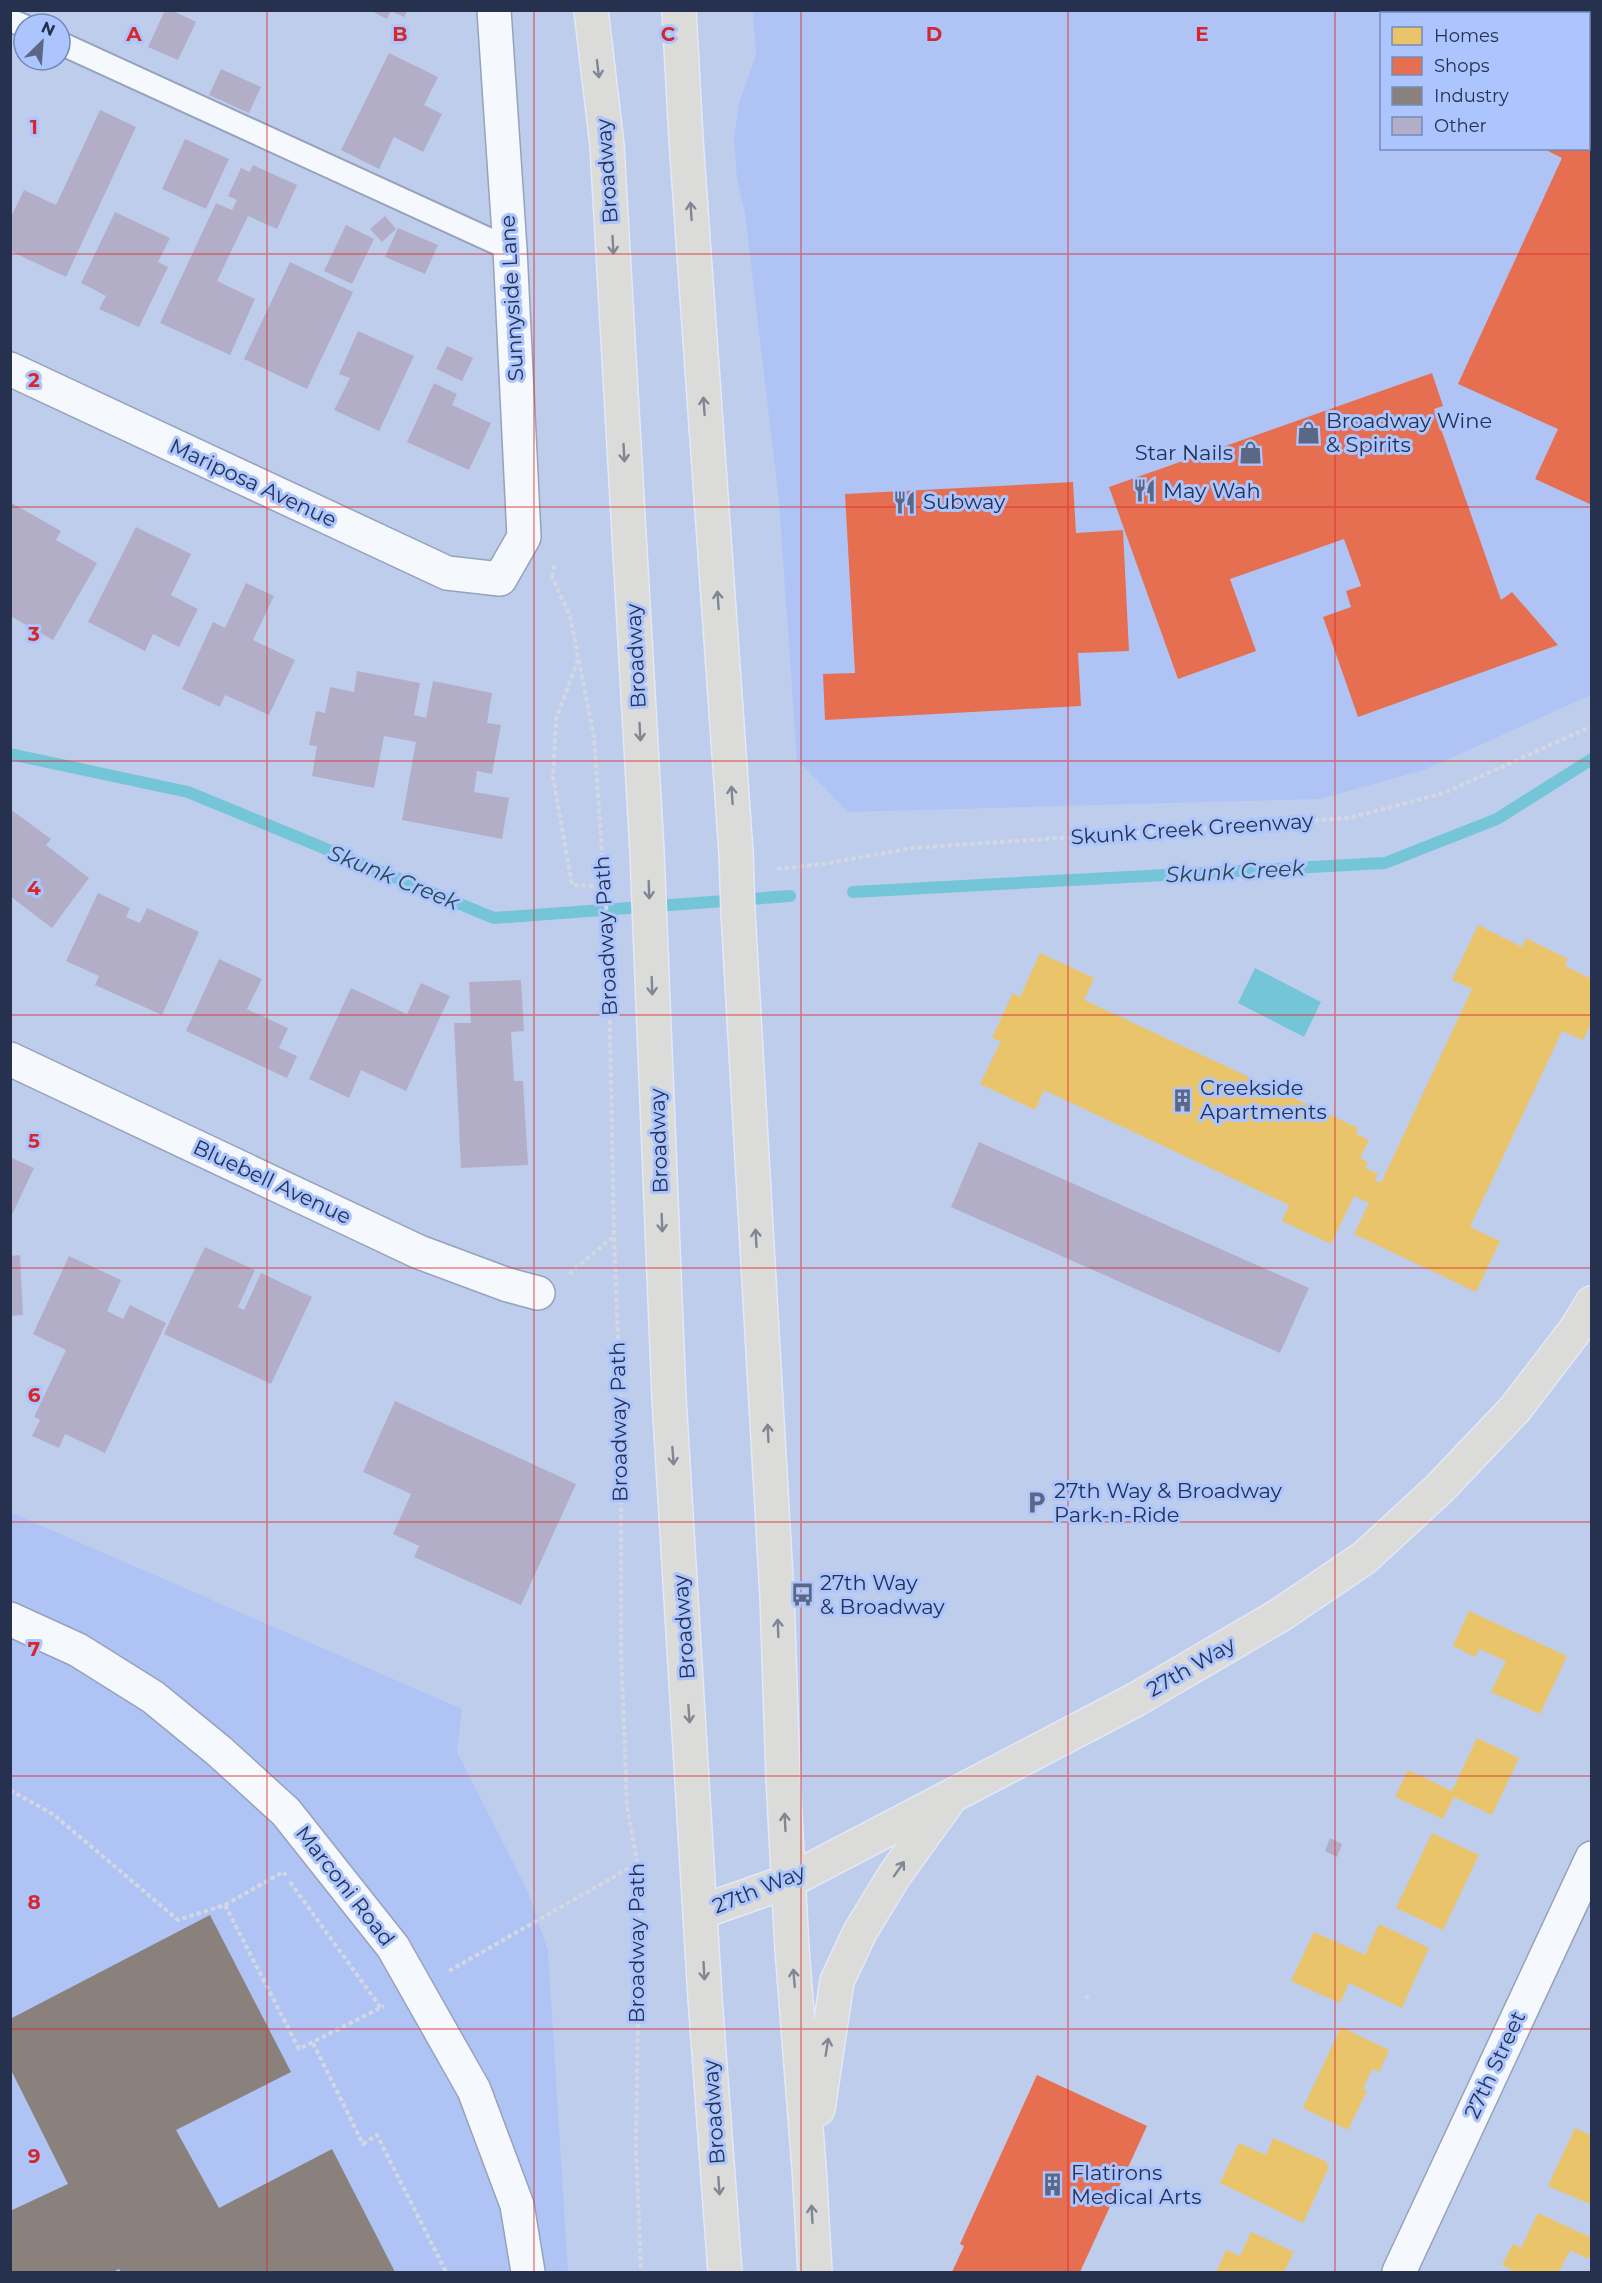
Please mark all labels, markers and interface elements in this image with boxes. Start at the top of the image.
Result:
north arrow [12,12,72,72]
legend [1380,12,1590,150]
text: N [38,18,58,40]
text: A [125,22,142,46]
text: B [392,22,408,46]
text: C [661,22,676,46]
text: D [926,22,942,46]
text: E [1195,22,1209,46]
text: Homes [1434,25,1499,47]
text: Shops [1434,55,1490,77]
one-way arrow [593,58,604,78]
text: Industry [1434,85,1509,107]
text: 1 [30,115,38,139]
text: Other [1434,115,1487,137]
street label: Broadway [590,117,623,224]
one-way arrow [685,202,696,222]
street label: Sunnyside Lane [495,214,528,382]
one-way arrow [607,235,618,255]
text: 2 [28,368,40,392]
one-way arrow [699,396,710,416]
place label: Broadway Wine & Spirits [1326,408,1492,457]
shop icon: Broadway Wine & Spirits [1295,420,1321,446]
street label: Mariposa Avenue [166,433,341,532]
place label: Star Nails [1135,440,1233,465]
shop icon: Star Nails [1238,440,1264,466]
one-way arrow [619,443,630,463]
restaurant icon: May Wah [1132,478,1158,504]
place label: May Wah [1163,478,1261,503]
restaurant icon: Subway [892,489,918,515]
place label: Subway [923,489,1006,514]
one-way arrow [712,591,723,611]
street label: Broadway [620,602,651,709]
text: 3 [27,622,40,646]
one-way arrow [635,721,646,741]
one-way arrow [726,785,737,805]
street label: Skunk Creek Greenway [1070,808,1315,849]
water label: Skunk Creek [324,839,464,916]
water label: Skunk Creek [1165,854,1306,889]
street label: Broadway Path [589,855,622,1017]
text: 4 [27,876,41,900]
one-way arrow [643,879,654,899]
one-way arrow [647,975,658,995]
place label: Creekside Apartments [1200,1075,1327,1124]
street label: Broadway [644,1087,673,1194]
building icon: Creekside Apartments [1169,1087,1195,1113]
text: 5 [28,1129,40,1153]
street label: Bluebell Avenue [189,1134,355,1229]
one-way arrow [656,1212,667,1232]
one-way arrow [751,1229,762,1249]
street label: Broadway Path [605,1342,632,1502]
text: 6 [28,1383,41,1407]
one-way arrow [762,1423,773,1443]
one-way arrow [667,1446,678,1466]
place label: 27th Way & Broadway Park-n-Ride [1054,1478,1283,1527]
parking icon: 27th Way & Broadway Park-n-Ride [1023,1490,1049,1516]
place label: 27th Way & Broadway [820,1570,945,1619]
street label: Broadway [667,1573,700,1680]
bus stop icon: 27th Way & Broadway [789,1582,815,1608]
one-way arrow [772,1618,783,1638]
street label: 27th Way [1142,1631,1240,1702]
text: 7 [28,1637,40,1661]
one-way arrow [684,1703,695,1723]
one-way arrow [780,1813,791,1833]
street label: Marconi Road [291,1821,400,1951]
street label: 27th Way [709,1858,809,1918]
one-way arrow [893,1861,906,1877]
street label: Broadway Path [624,1863,649,2023]
text: 8 [27,1890,41,1914]
one-way arrow [698,1960,709,1980]
one-way arrow [789,1968,800,1988]
street label: 27th Street [1459,2007,1530,2122]
one-way arrow [822,2037,833,2057]
street label: Broadway [697,2058,730,2165]
text: 9 [28,2144,40,2168]
place label: Flatirons Medical Arts [1071,2160,1202,2209]
building icon: Flatirons Medical Arts [1040,2172,1066,2198]
one-way arrow [714,2176,725,2195]
one-way arrow [806,2205,817,2225]

